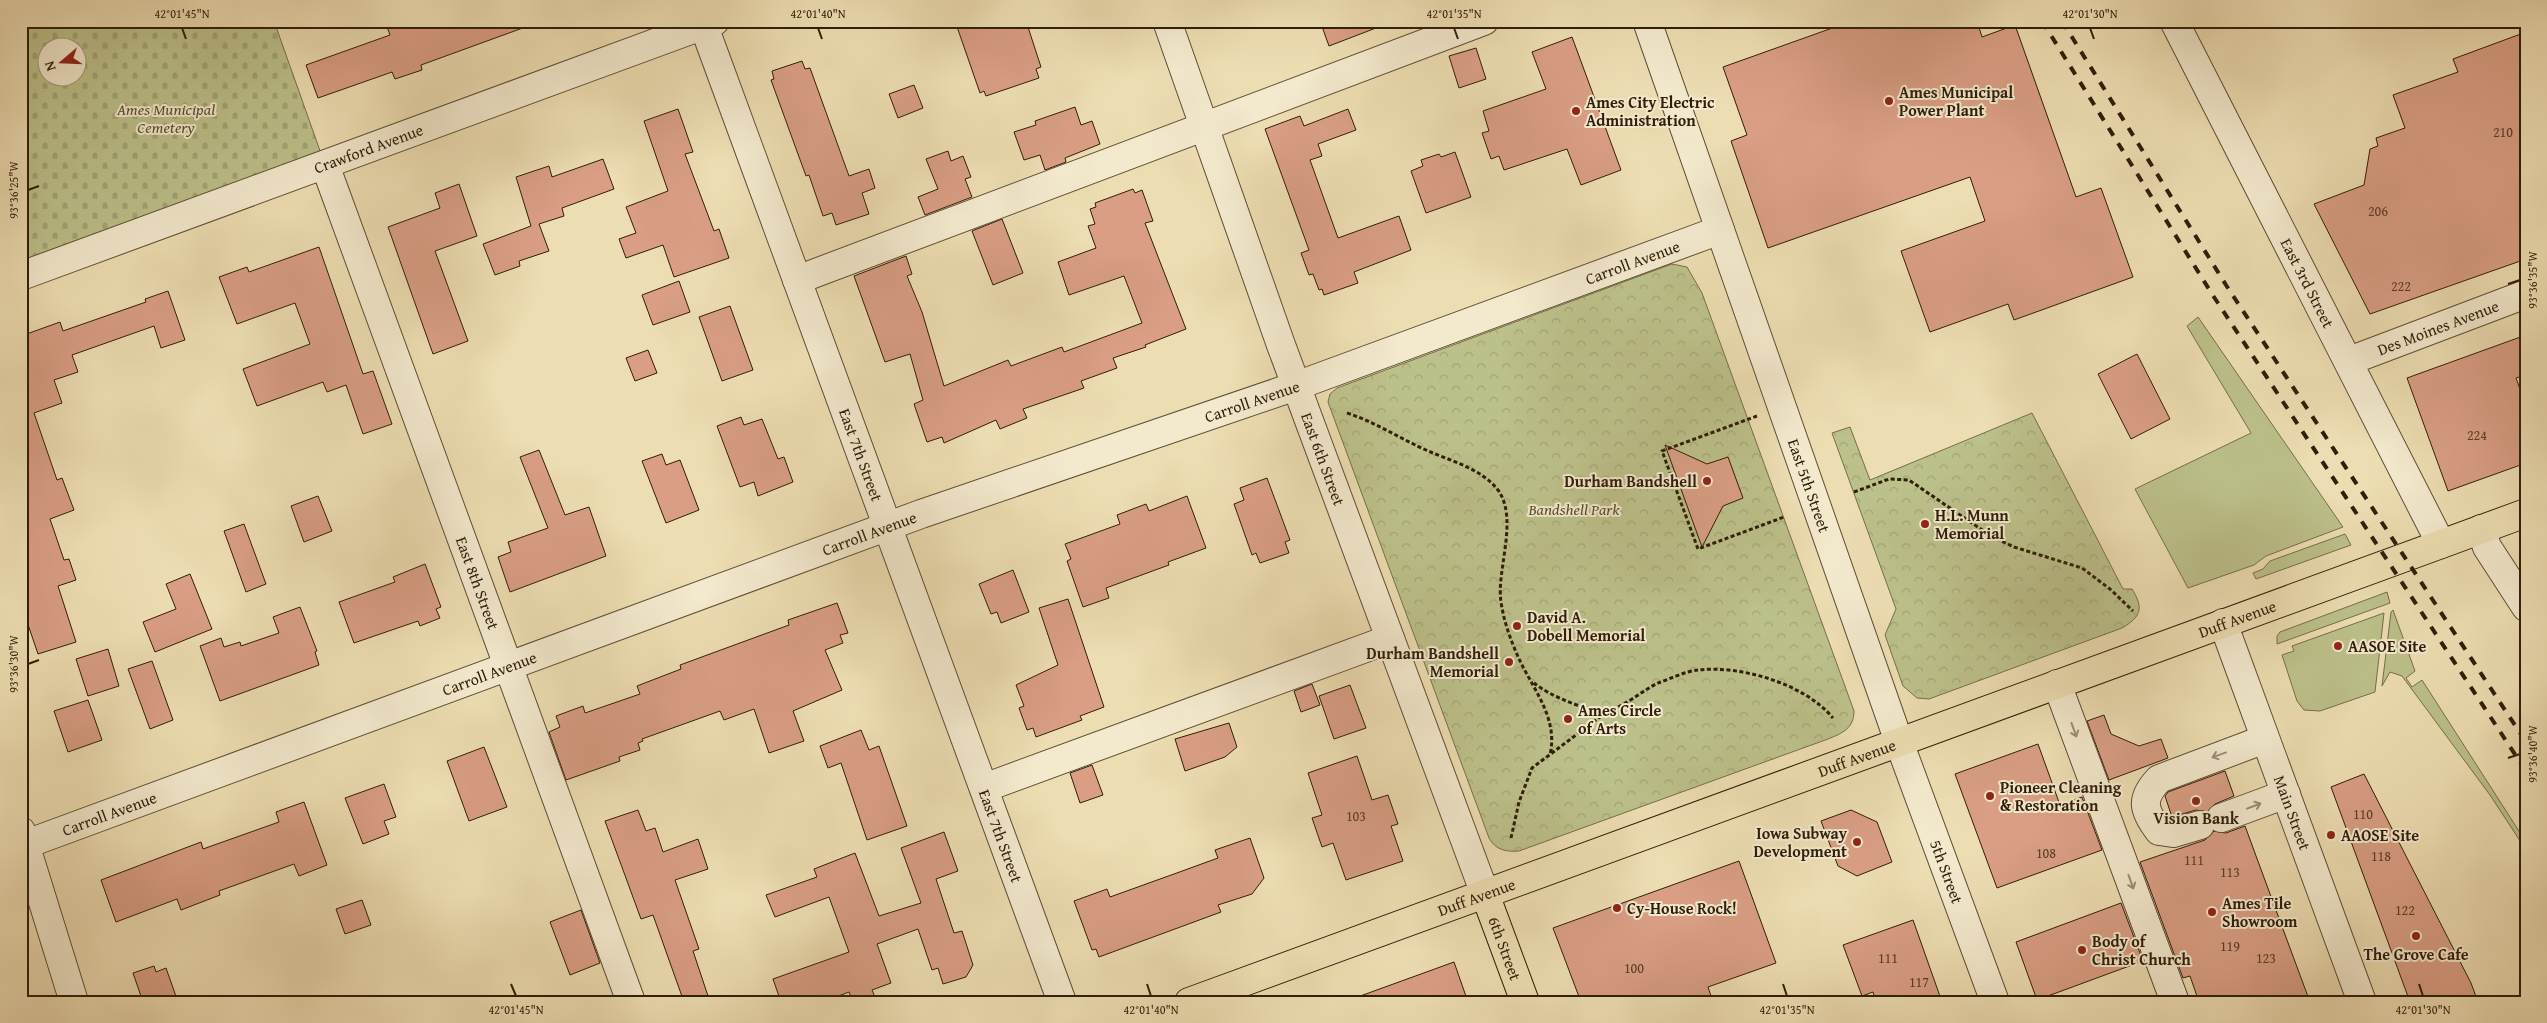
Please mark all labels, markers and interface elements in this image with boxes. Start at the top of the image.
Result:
text: 42°01'45"N [154,5,210,22]
text: 42°01'40"N [790,5,846,22]
text: 42°01'35"N [1426,5,1482,22]
text: 42°01'30"N [2062,5,2118,22]
north arrow [38,38,88,88]
text: N [39,58,61,74]
place label: Ames Municipal Power Plant [1899,80,2013,122]
place label: Ames City Electric Administration [1586,90,1715,132]
marker: Ames Municipal Power Plant [1883,95,1895,107]
park label: Ames Municipal Cemetery [116,97,215,139]
marker: Ames City Electric Administration [1570,105,1582,117]
street label: Crawford Avenue [310,117,426,179]
house number: 210 [2493,122,2513,142]
text: 93°36'25"W [5,160,22,219]
house number: 206 [2368,201,2388,221]
street label: Carroll Avenue [1582,234,1683,291]
street label: East 3rd Street [2275,234,2341,332]
text: 93°36'35"W [2524,250,2541,309]
house number: 222 [2391,276,2411,296]
street label: Des Moines Avenue [2374,293,2502,361]
street label: Carroll Avenue [1201,374,1303,428]
street label: East 7th Street [833,405,889,505]
street label: East 6th Street [1295,409,1352,509]
house number: 224 [2467,425,2487,445]
street label: East 5th Street [1782,435,1837,536]
place label: Durham Bandshell [1564,469,1697,493]
marker: Durham Bandshell [1701,475,1713,487]
park label: Bandshell Park [1527,497,1620,521]
place label: H.L. Munn Memorial [1935,503,2009,545]
street label: Carroll Avenue [818,505,920,562]
marker: H.L. Munn Memorial [1919,518,1931,530]
street label: East 8th Street [450,533,506,633]
street label: Duff Avenue [2195,593,2279,644]
place label: David A. Dobell Memorial [1527,605,1645,647]
marker: David A. Dobell Memorial [1511,620,1523,632]
text: 93°36'30"W [5,634,22,693]
place label: AASOE Site [2348,634,2426,658]
marker: AASOE Site [2332,640,2344,652]
place label: Durham Bandshell Memorial [1366,641,1499,683]
street label: Carroll Avenue [439,645,540,702]
marker: Durham Bandshell Memorial [1503,656,1515,668]
place label: Ames Circle of Arts [1578,698,1661,740]
marker: Ames Circle of Arts [1562,713,1574,725]
one-way arrow [2070,722,2079,737]
text: 93°36'40"W [2524,724,2541,783]
street label: Duff Avenue [1814,733,1899,783]
one-way arrow [2212,751,2228,760]
street label: Main Street [2268,772,2317,854]
place label: Pioneer Cleaning & Restoration [2000,775,2122,817]
street label: Carroll Avenue [59,785,160,842]
street label: East 7th Street [973,786,1029,886]
marker: Pioneer Cleaning & Restoration [1984,790,1996,802]
marker: Vision Bank [2190,795,2202,807]
one-way arrow [2245,801,2261,810]
house number: 110 [2353,804,2373,824]
house number: 103 [1346,806,1366,826]
place label: Vision Bank [2153,806,2240,830]
place label: Iowa Subway Development [1753,821,1848,863]
place label: AAOSE Site [2341,823,2419,847]
marker: AAOSE Site [2325,829,2337,841]
marker: Iowa Subway Development [1851,836,1863,848]
street label: 5th Street [1924,836,1970,907]
house number: 108 [2036,843,2056,863]
house number: 118 [2371,846,2391,866]
house number: 111 [2184,850,2204,870]
house number: 113 [2220,862,2240,882]
street label: Duff Avenue [1434,872,1519,922]
one-way arrow [2127,874,2136,889]
place label: Ames Tile Showroom [2222,891,2298,933]
place label: Cy-House Rock! [1627,896,1737,920]
house number: 122 [2395,900,2415,920]
marker: Cy-House Rock! [1611,902,1623,914]
marker: Ames Tile Showroom [2206,906,2218,918]
street label: 6th Street [1482,913,1528,984]
place label: Body of Christ Church [2092,929,2191,971]
marker: The Grove Cafe [2410,930,2422,942]
house number: 119 [2220,936,2240,956]
place label: The Grove Cafe [2363,942,2469,966]
marker: Body of Christ Church [2076,944,2088,956]
house number: 111 [1878,948,1898,968]
house number: 123 [2256,948,2276,968]
house number: 100 [1624,958,1644,978]
house number: 117 [1909,972,1929,992]
text: 42°01'45"N [488,1001,544,1018]
text: 42°01'40"N [1123,1001,1179,1018]
text: 42°01'35"N [1759,1001,1815,1018]
text: 42°01'30"N [2395,1001,2451,1018]

